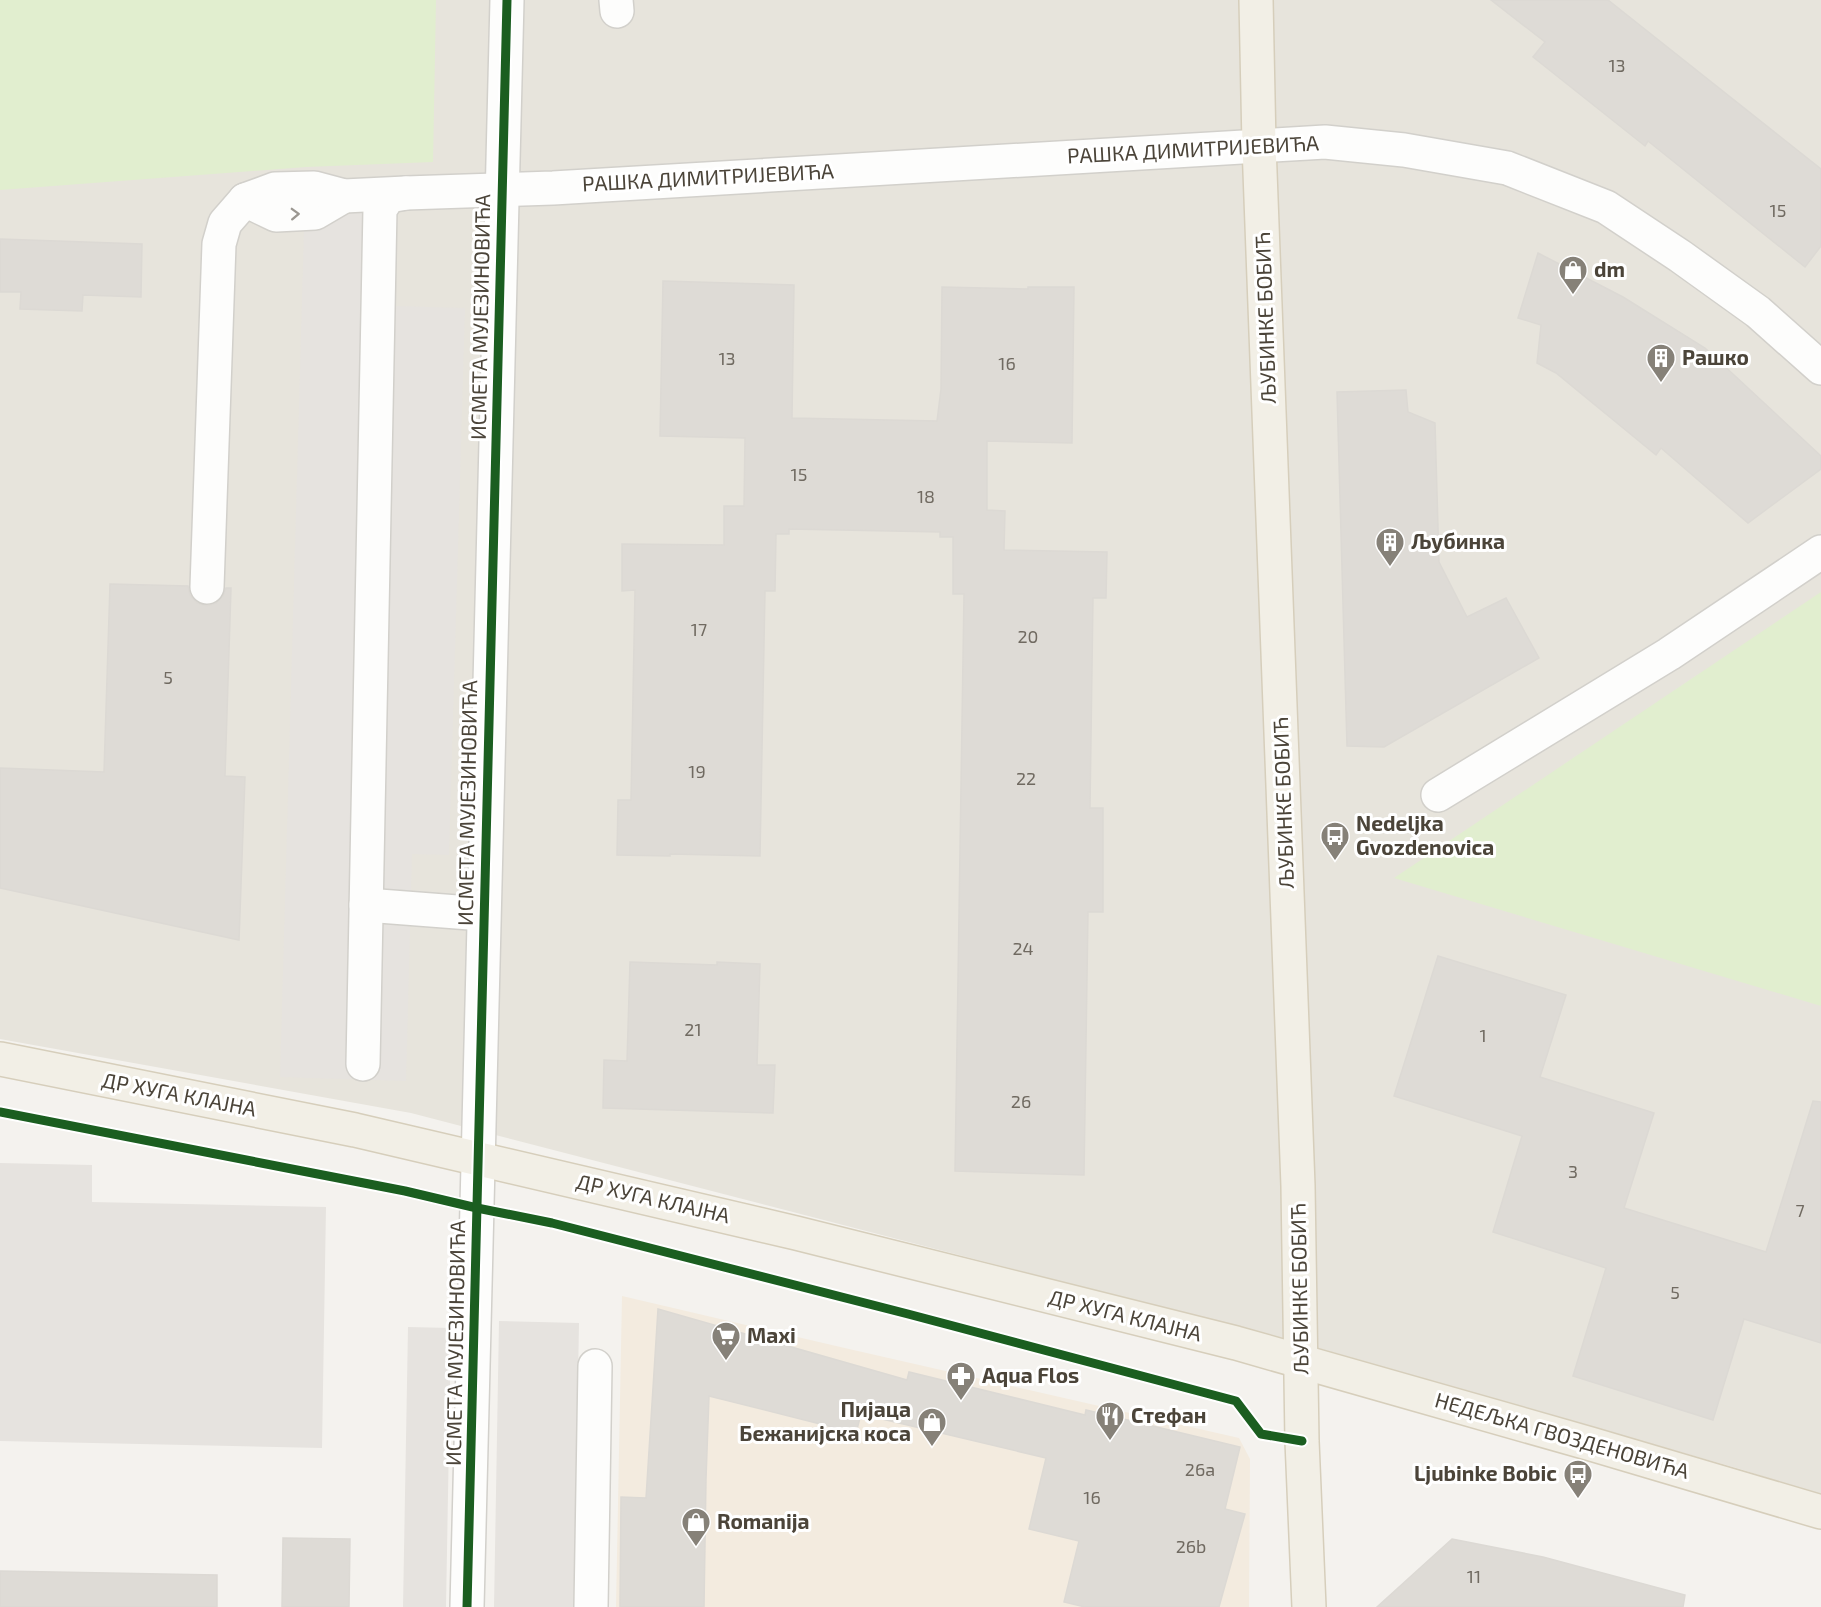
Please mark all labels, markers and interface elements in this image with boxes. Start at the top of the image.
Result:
house number: 13 [1608,54,1626,76]
street label: РАШКА ДИМИТРИЈЕВИЋА [1066,129,1320,168]
street label: РАШКА ДИМИТРИЈЕВИЋА [581,157,835,196]
street label: ИСМЕТА МУЈЕЗИНОВИЋА [465,194,494,440]
house number: 15 [1770,199,1786,221]
one-way arrow [291,207,300,220]
street label: ЉУБИНКЕ БОБИЋ [1249,232,1280,404]
shop icon: dm [1557,254,1589,296]
place label: dm [1594,256,1625,281]
building icon: Рашко [1645,342,1677,384]
place label: Рашко [1682,344,1749,369]
house number: 13 [718,347,736,369]
house number: 16 [998,352,1016,374]
house number: 15 [791,463,807,485]
house number: 18 [917,485,935,507]
building icon: Љубинка [1374,526,1406,568]
place label: Љубинка [1411,528,1505,553]
house number: 17 [691,618,707,640]
house number: 20 [1018,625,1038,647]
house number: 5 [163,666,173,688]
street label: ИСМЕТА МУЈЕЗИНОВИЋА [452,680,481,926]
street label: ЉУБИНКЕ БОБИЋ [1267,717,1298,889]
house number: 19 [688,760,706,782]
house number: 22 [1016,767,1036,789]
place label: Nedeljka Gvozdenovica [1356,810,1494,859]
bus stop icon: Nedeljka Gvozdenovica [1319,820,1351,862]
house number: 24 [1012,937,1034,959]
house number: 21 [684,1018,702,1040]
house number: 1 [1479,1024,1487,1046]
street label: ДР ХУГА КЛАЈНА [100,1066,259,1121]
house number: 26 [1011,1090,1031,1112]
house number: 3 [1568,1160,1578,1182]
street label: ДР ХУГА КЛАЈНА [574,1168,733,1227]
house number: 7 [1795,1199,1805,1221]
street label: ЉУБИНКЕ БОБИЋ [1285,1203,1312,1375]
street label: ИСМЕТА МУЈЕЗИНОВИЋА [440,1220,469,1466]
house number: 5 [1670,1281,1680,1303]
street label: ДР ХУГА КЛАЈНА [1046,1283,1204,1346]
supermarket icon: Maxi [710,1320,742,1362]
place label: Maxi [747,1322,796,1347]
pharmacy icon: Aqua Flos [945,1360,977,1402]
place label: Aqua Flos [982,1362,1079,1387]
street label: НЕДЕЉКА ГВОЗДЕНОВИЋА [1432,1386,1692,1483]
place label: Пијаца Бежанијска коса [739,1396,911,1445]
restaurant icon: Стефан [1094,1400,1126,1442]
place label: Стефан [1131,1402,1206,1427]
shop icon: Пијаца Бежанијска коса [916,1406,948,1448]
house number: 26a [1185,1458,1215,1480]
bus stop icon: Ljubinke Bobic [1562,1458,1594,1500]
place label: Ljubinke Bobic [1414,1460,1557,1485]
house number: 16 [1083,1486,1101,1508]
shop icon: Romanija [680,1506,712,1548]
place label: Romanija [717,1508,810,1533]
house number: 26b [1176,1535,1206,1557]
house number: 11 [1467,1565,1481,1587]

